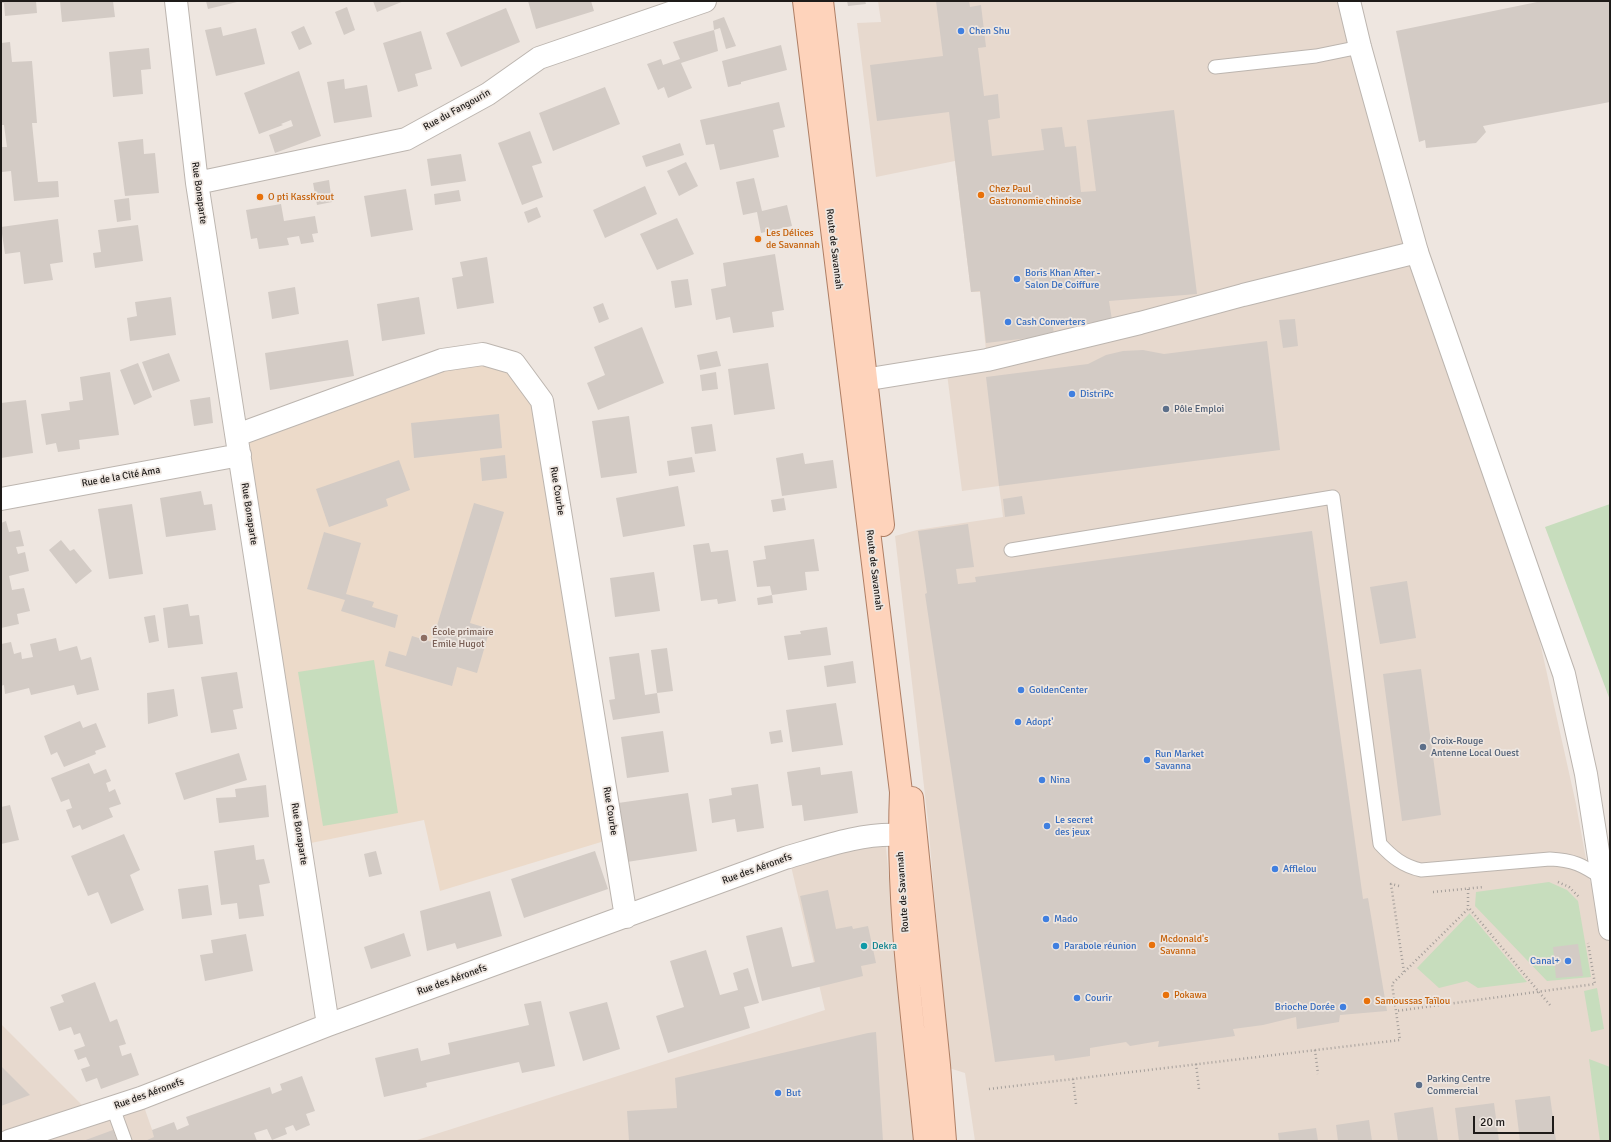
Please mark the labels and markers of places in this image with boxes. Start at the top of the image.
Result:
place label: Chen Shu [969,25,1010,37]
marker: Chen Shu [956,26,966,36]
place label: Chez Paul Gastronomie chinoise [989,183,1081,206]
marker: Chez Paul Gastronomie chinoise [976,190,986,200]
place label: O pti KassKrout [268,191,334,203]
marker: O pti KassKrout [255,192,265,202]
place label: Les Délices de Savannah [766,227,820,250]
marker: Les Délices de Savannah [753,234,763,244]
place label: Boris Khan After - Salon De Coiffure [1025,267,1100,290]
marker: Boris Khan After - Salon De Coiffure [1012,274,1022,284]
place label: Cash Converters [1016,316,1085,328]
marker: Cash Converters [1003,317,1013,327]
place label: DistriPc [1080,388,1114,400]
marker: DistriPc [1067,389,1077,399]
place label: Pôle Emploi [1174,403,1224,415]
marker: Pôle Emploi [1161,404,1171,414]
place label: École primaire Emile Hugot [432,626,494,650]
marker: École primaire Emile Hugot [419,633,429,643]
place label: GoldenCenter [1029,684,1088,696]
marker: GoldenCenter [1016,685,1026,695]
place label: Adopt' [1026,716,1053,728]
marker: Adopt' [1013,717,1023,727]
place label: Croix-Rouge Antenne Local Ouest [1431,735,1519,758]
marker: Croix-Rouge Antenne Local Ouest [1418,742,1428,752]
place label: Run Market Savanna [1155,748,1204,772]
marker: Run Market Savanna [1142,755,1152,765]
place label: Nina [1050,774,1070,786]
marker: Nina [1037,775,1047,785]
place label: Le secret des jeux [1055,814,1093,838]
marker: Le secret des jeux [1042,821,1052,831]
place label: Afflelou [1283,863,1317,875]
marker: Afflelou [1270,864,1280,874]
place label: Mado [1054,913,1078,925]
marker: Mado [1041,914,1051,924]
place label: Mcdonald's Savanna [1160,933,1208,956]
place label: Dekra [872,940,897,952]
place label: Parabole réunion [1064,940,1137,952]
marker: Mcdonald's Savanna [1147,940,1157,950]
marker: Dekra [859,941,869,951]
marker: Parabole réunion [1051,941,1061,951]
place label: Canal+ [1530,955,1560,967]
marker: Canal+ [1563,956,1573,966]
place label: Pokawa [1174,989,1207,1001]
marker: Pokawa [1161,990,1171,1000]
place label: Courir [1085,992,1112,1004]
marker: Courir [1072,993,1082,1003]
place label: Samoussas Taïlou [1375,995,1450,1007]
marker: Samoussas Taïlou [1362,996,1372,1006]
place label: Brioche Dorée [1275,1001,1335,1013]
marker: Brioche Dorée [1338,1002,1348,1012]
place label: Parking Centre Commercial [1427,1073,1490,1096]
marker: Parking Centre Commercial [1414,1080,1424,1090]
place label: But [786,1087,801,1099]
marker: But [773,1088,783,1098]

